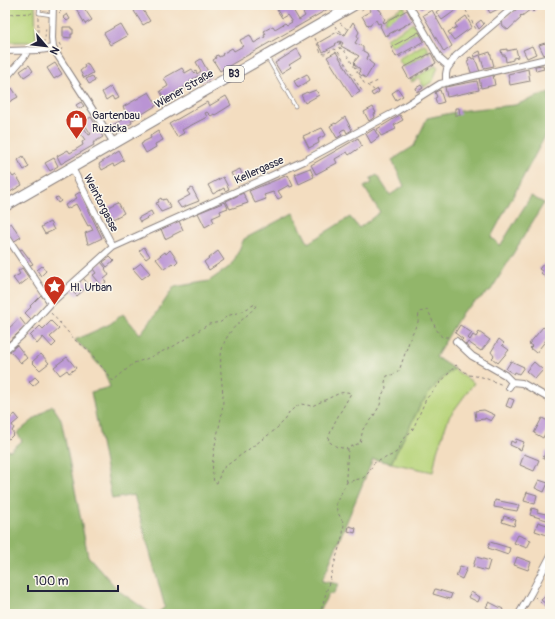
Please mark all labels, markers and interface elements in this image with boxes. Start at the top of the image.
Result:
north arrow [26,26,66,66]
text: N [47,44,62,57]
road number: B3 [224,66,244,82]
street label: Wiener Straße [152,67,216,111]
shop icon: Gartenbau Ruzicka [64,108,90,141]
place label: Gartenbau Ruzicka [92,109,140,135]
street label: Kellergasse [232,153,286,187]
street label: Weintorgasse [81,172,121,235]
place icon: Hl. Urban [41,274,67,307]
place label: Hl. Urban [70,281,112,294]
scale bar [28,567,118,593]
text: 100 m [34,574,69,589]

